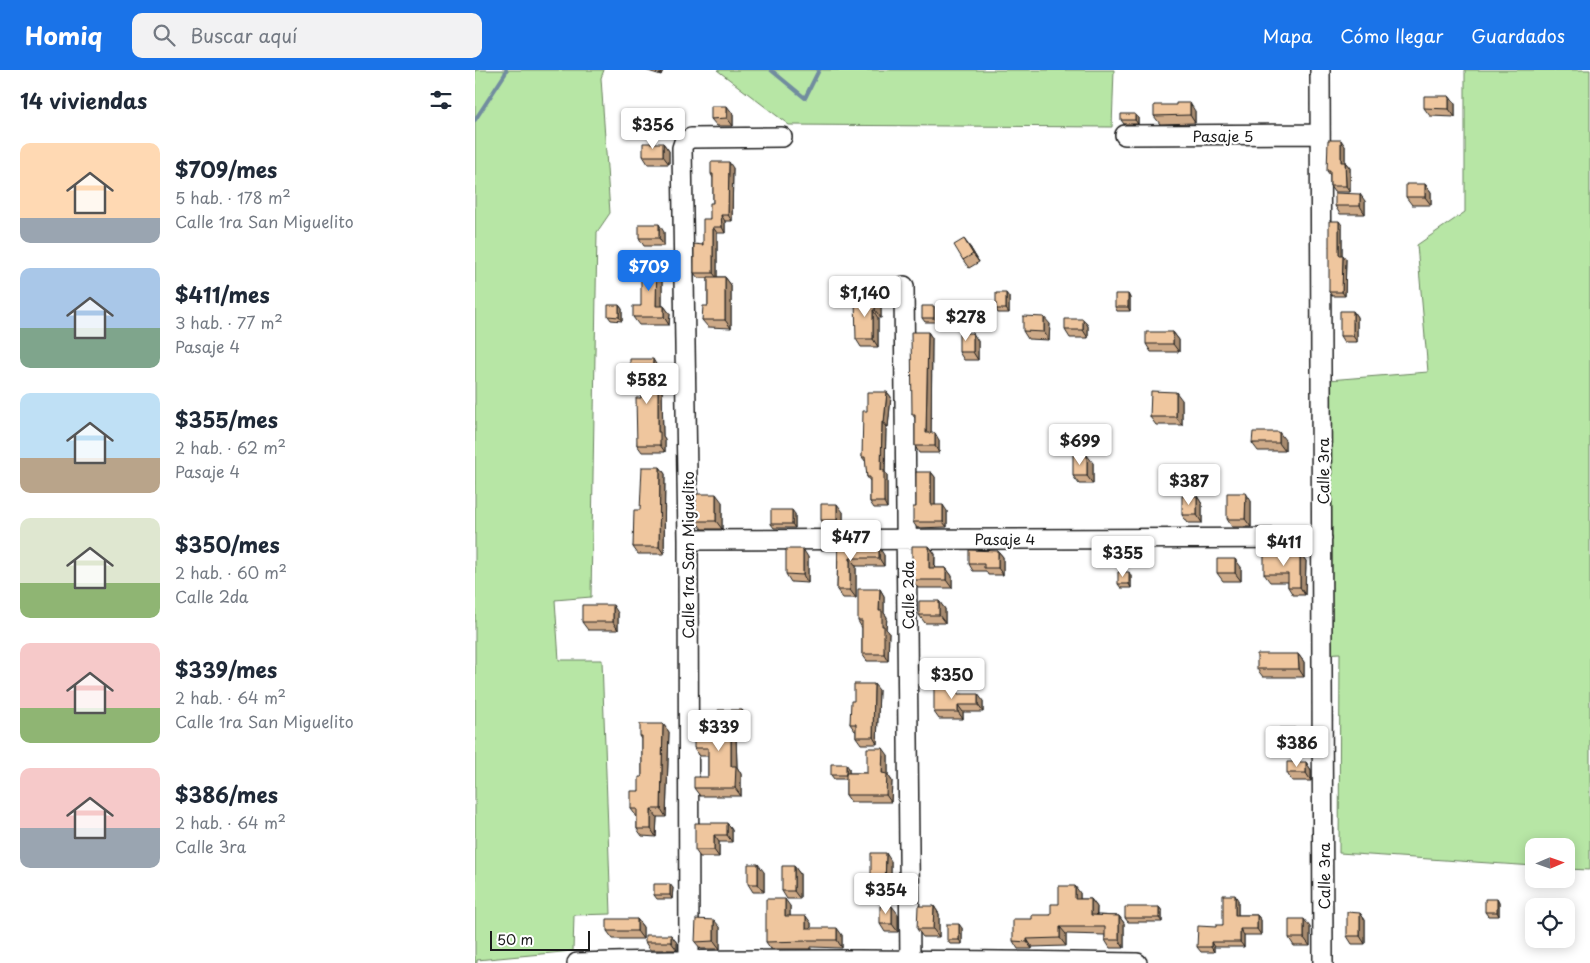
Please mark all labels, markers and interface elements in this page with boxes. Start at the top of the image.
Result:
search box [132,13,482,58]
text: Homiq [25,17,102,53]
icon: search [150,21,178,49]
text: Buscar aquí [190,21,297,49]
text: Mapa [1263,22,1312,49]
text: Cómo llegar [1340,22,1443,49]
text: Guardados [1471,22,1565,49]
text: 14 viviendas [20,84,147,116]
icon: filters [427,86,455,114]
pin: $356 [623,108,683,150]
text: $356 [632,112,674,136]
street label: Pasaje 5 [1193,124,1253,147]
text: $709/mes [175,153,277,185]
icon: home [60,163,120,223]
text: 5 hab. · 178 m² [175,185,291,209]
text: Calle 1ra San Miguelito [175,209,354,233]
pin: $709 [619,250,679,292]
text: $709 [629,254,669,278]
pin: $1,140 [824,276,906,318]
text: $411/mes [175,278,270,310]
text: $1,140 [840,280,890,304]
icon: home [60,288,120,348]
pin: $278 [936,300,996,342]
text: $278 [946,304,986,328]
text: 3 hab. · 77 m² [175,310,283,334]
text: Pasaje 4 [175,334,240,358]
pin: $582 [617,362,677,405]
text: $582 [627,367,667,391]
text: $355/mes [175,403,278,435]
icon: home [60,413,120,473]
pin: $699 [1050,424,1110,466]
text: $699 [1060,428,1100,452]
text: 2 hab. · 62 m² [175,435,286,459]
street label: Calle 3ra [1311,437,1334,504]
text: Pasaje 4 [175,459,240,483]
pin: $387 [1159,464,1219,506]
text: $387 [1169,468,1209,492]
street label: Calle 1ra San Miguelito [676,471,699,639]
pin: $477 [821,520,881,562]
text: $477 [832,524,870,548]
pin: $411 [1254,524,1314,567]
street label: Pasaje 4 [975,527,1036,550]
text: $350/mes [175,528,280,560]
text: $411 [1267,529,1301,553]
pin: $355 [1093,536,1153,578]
icon: home [60,538,120,598]
text: $355 [1102,540,1144,564]
text: 2 hab. · 60 m² [175,560,287,584]
street label: Calle 2da [896,560,919,630]
text: Calle 2da [175,584,249,608]
text: $339/mes [175,653,277,685]
pin: $350 [922,658,982,700]
text: $350 [931,662,973,686]
icon: home [60,663,120,723]
text: 2 hab. · 64 m² [175,685,286,709]
text: Calle 1ra San Miguelito [175,709,354,733]
pin: $339 [689,710,749,752]
text: $339 [699,714,739,738]
pin: $386 [1267,726,1327,768]
text: $386 [1276,730,1318,754]
text: $386/mes [175,778,278,810]
icon: home [60,788,120,848]
text: 2 hab. · 64 m² [175,810,286,834]
text: Calle 3ra [175,834,246,858]
north arrow [1525,838,1575,888]
map controls [1525,838,1575,948]
street label: Calle 3ra [1312,842,1335,909]
pin: $354 [856,872,916,915]
text: $354 [865,877,907,901]
button: locate [1525,898,1575,948]
scale bar [490,928,590,951]
text: 50 m [497,929,533,950]

